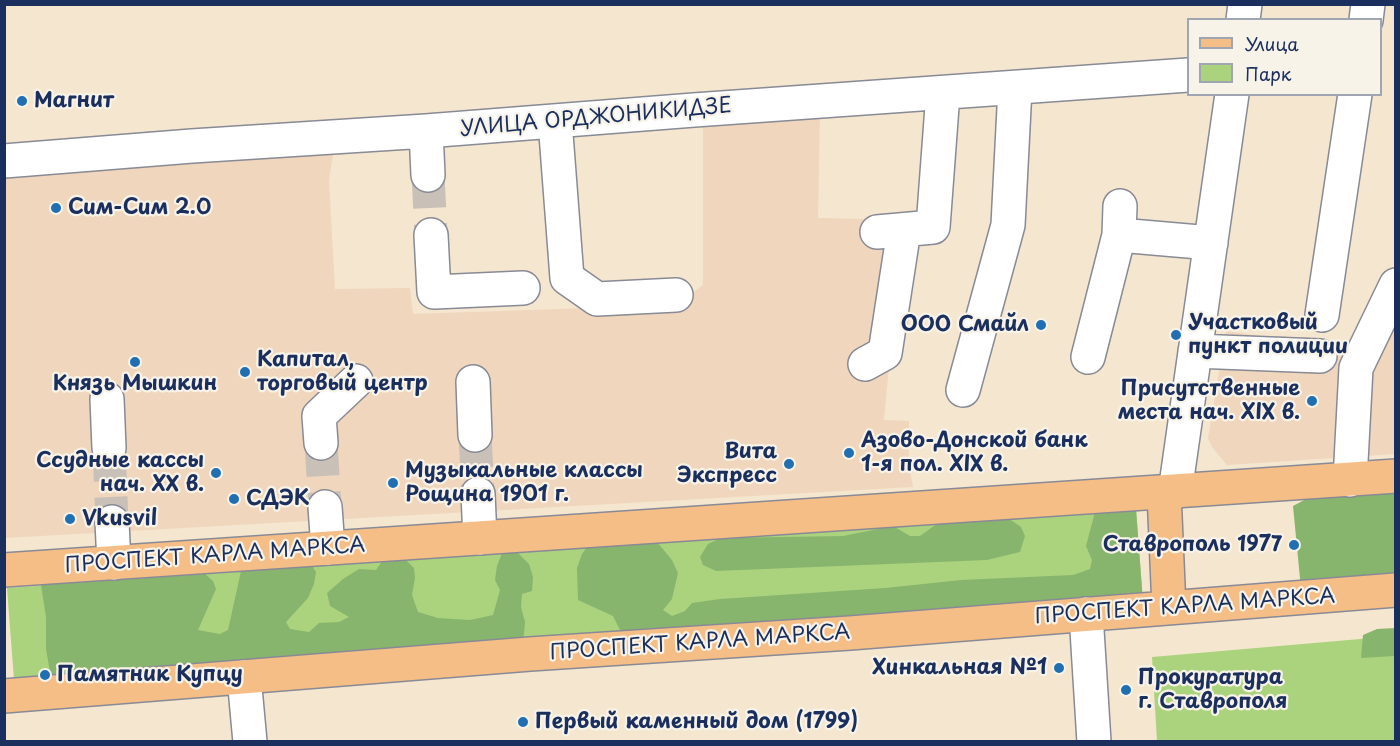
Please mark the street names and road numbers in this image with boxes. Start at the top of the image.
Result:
street label: УЛИЦА ОРДЖОНИКИДЗЕ [459,94,733,142]
street label: ПРОСПЕКТ КАРЛА МАРКСА [64,533,366,579]
street label: ПРОСПЕКТ КАРЛА МАРКСА [1034,584,1336,630]
street label: ПРОСПЕКТ КАРЛА МАРКСА [549,620,851,666]

